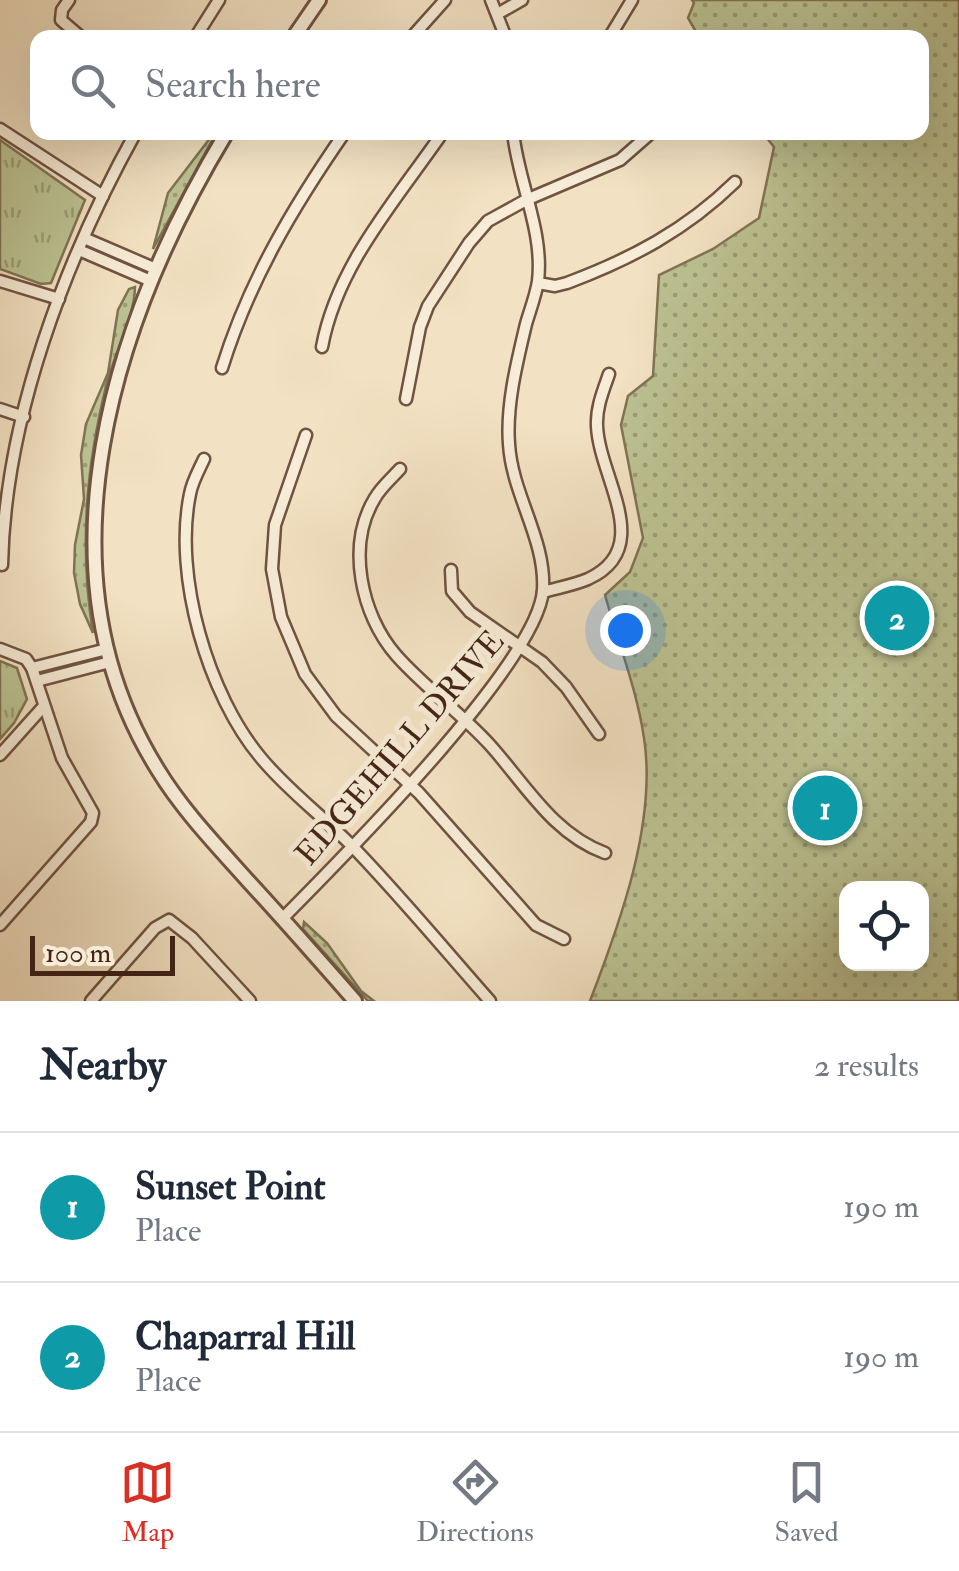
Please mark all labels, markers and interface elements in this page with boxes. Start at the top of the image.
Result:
search box [30,30,929,140]
icon: search [65,58,120,113]
text: Search here [145,61,321,109]
pin: 2 [864,580,930,656]
your location [600,605,651,656]
street label: EDGEHILL DRIVE [287,622,513,874]
pin: 1 [792,770,858,846]
map controls [839,881,929,971]
button: locate [839,881,929,971]
scale bar [30,931,175,976]
text: 100 m [45,936,111,971]
text: Nearby [40,1040,166,1092]
text: 2 results [814,1046,919,1086]
text: Sunset Point [135,1163,326,1211]
text: 1 [67,1187,78,1227]
text: 190 m [843,1187,919,1227]
text: Place [135,1211,201,1251]
text: Chaparral Hill [135,1313,356,1361]
text: 2 [64,1337,81,1377]
text: 190 m [843,1337,919,1377]
text: Place [135,1361,201,1401]
tab: Map [120,1455,175,1550]
tab: Directions [416,1455,534,1550]
tab: Saved [775,1455,839,1550]

